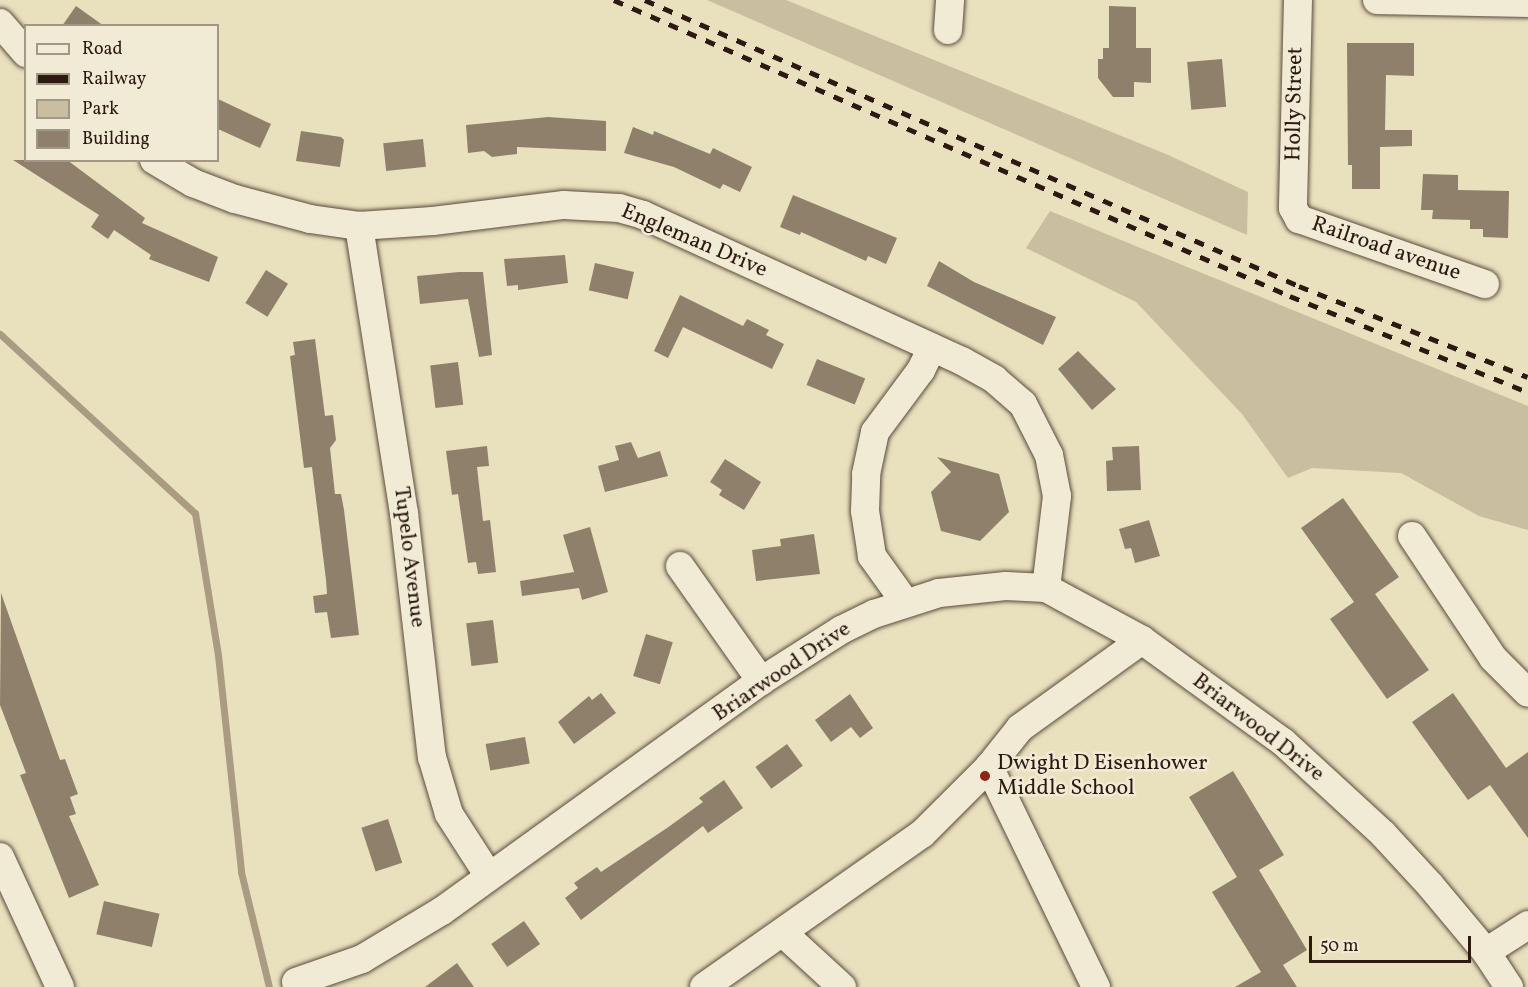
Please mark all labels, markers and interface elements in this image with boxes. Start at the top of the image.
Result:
legend [24,24,219,162]
text: Road [82,37,123,62]
street label: Holly Street [1281,46,1309,162]
text: Railway [82,67,146,92]
text: Park [82,97,119,122]
text: Building [82,127,150,152]
street label: Engleman Drive [617,198,771,284]
street label: Railroad avenue [1308,211,1464,287]
street label: Tupelo Avenue [387,485,431,629]
street label: Briarwood Drive [708,616,856,728]
street label: Briarwood Drive [1187,668,1329,788]
place label: Dwight D Eisenhower Middle School [997,750,1208,802]
marker: Dwight D Eisenhower Middle School [978,769,992,783]
scale bar [1312,924,1474,962]
text: 50 m [1320,934,1359,959]

